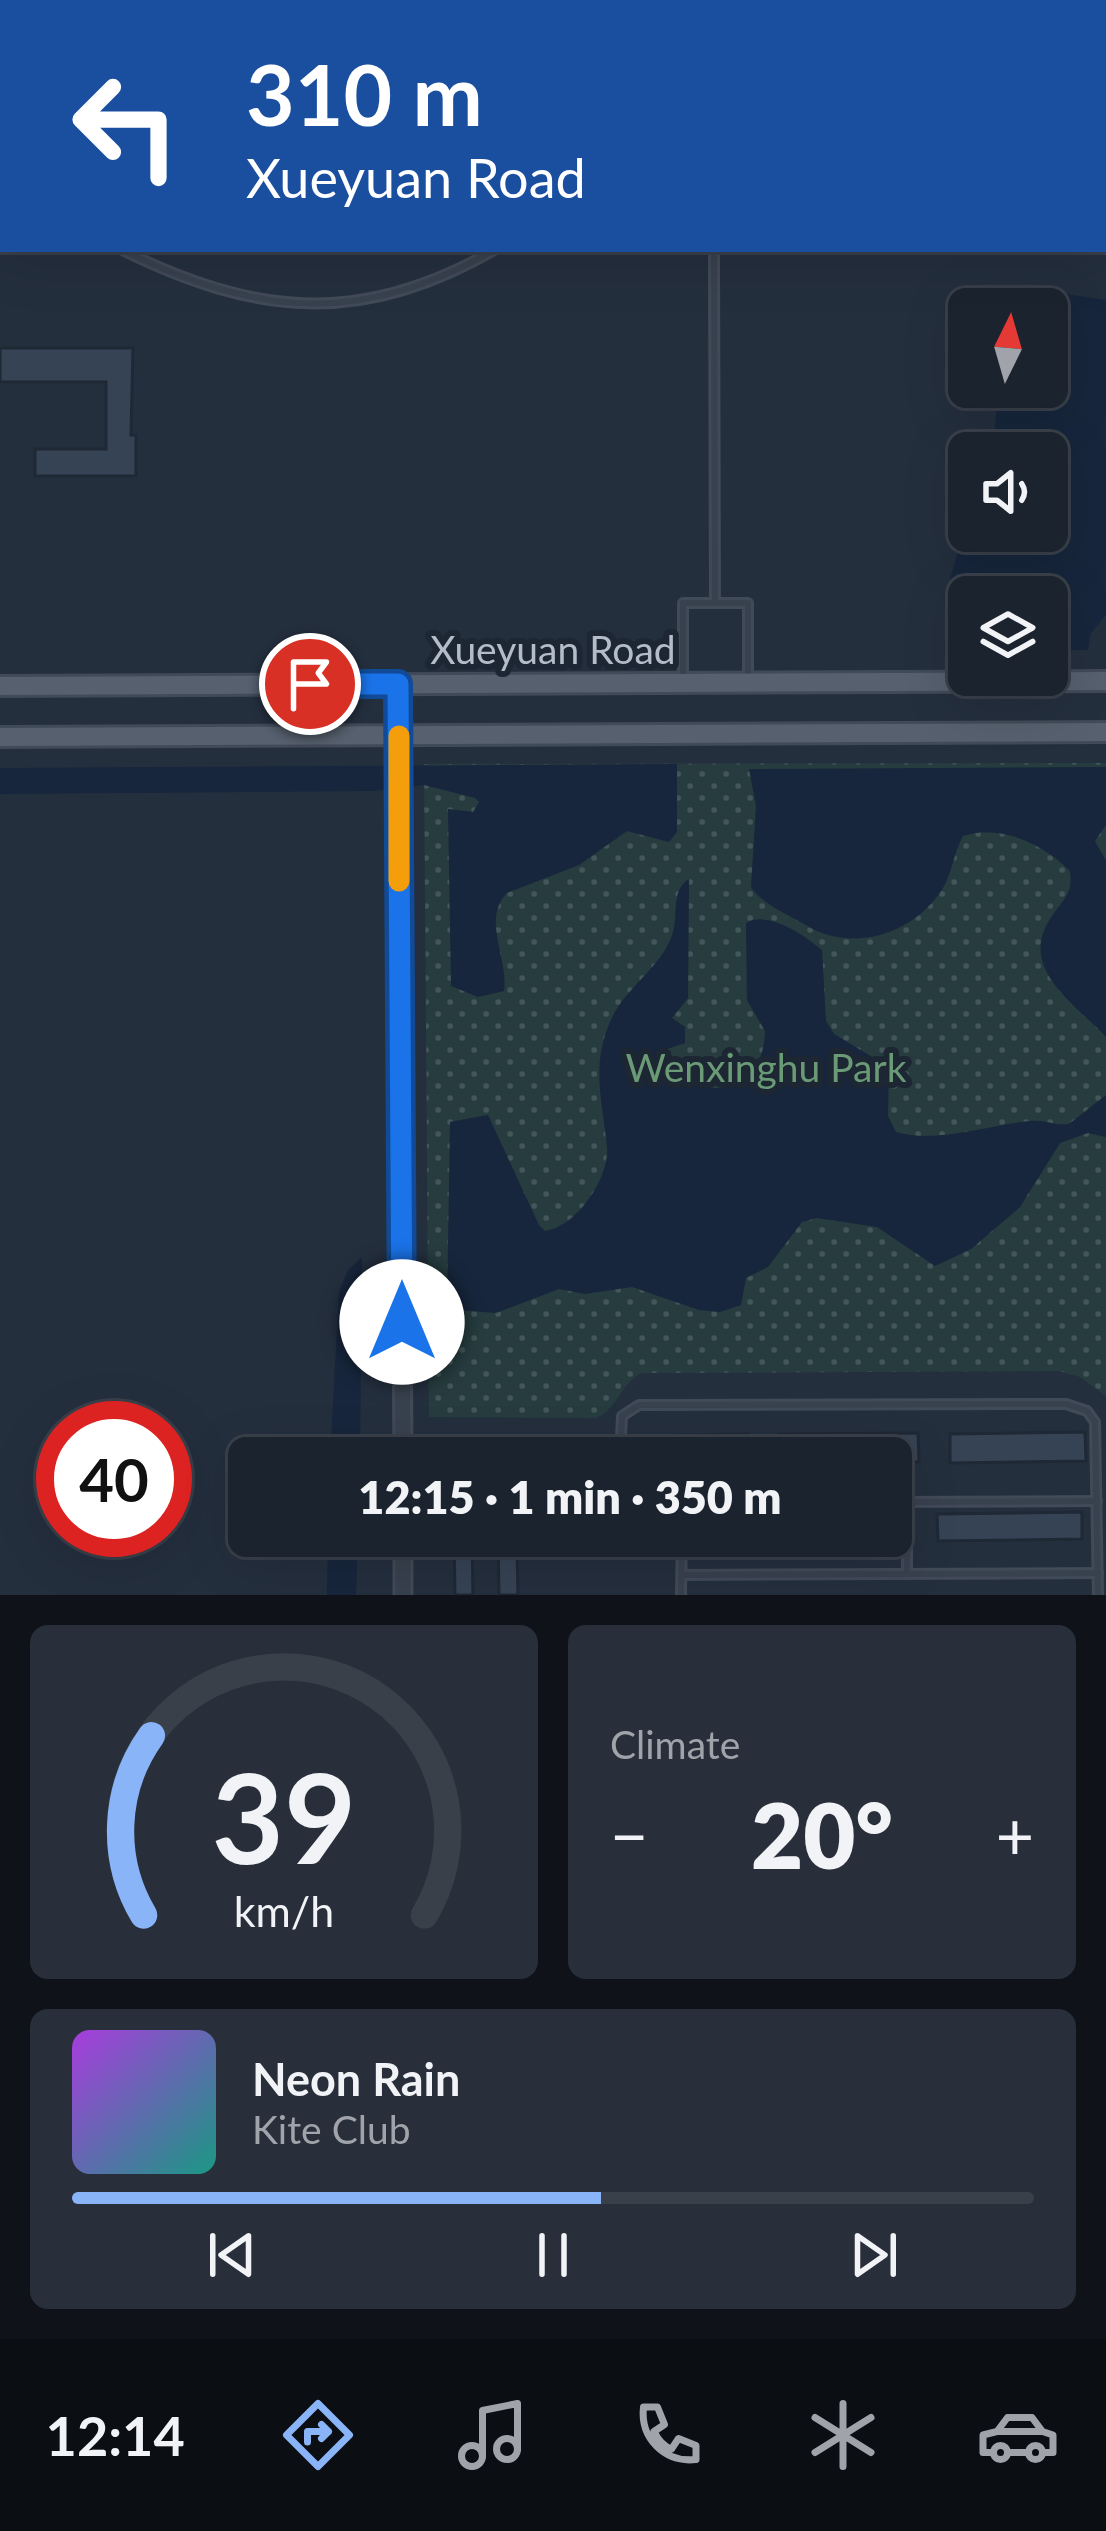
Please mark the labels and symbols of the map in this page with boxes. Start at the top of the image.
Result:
north arrow [948,288,1068,408]
street label: Xueyuan Road [430,626,676,672]
pin [259,633,361,735]
park label: Wenxinghu Park [625,1044,907,1090]
position arrow [339,1259,465,1385]
speed limit sign: 40 [36,1401,192,1557]

